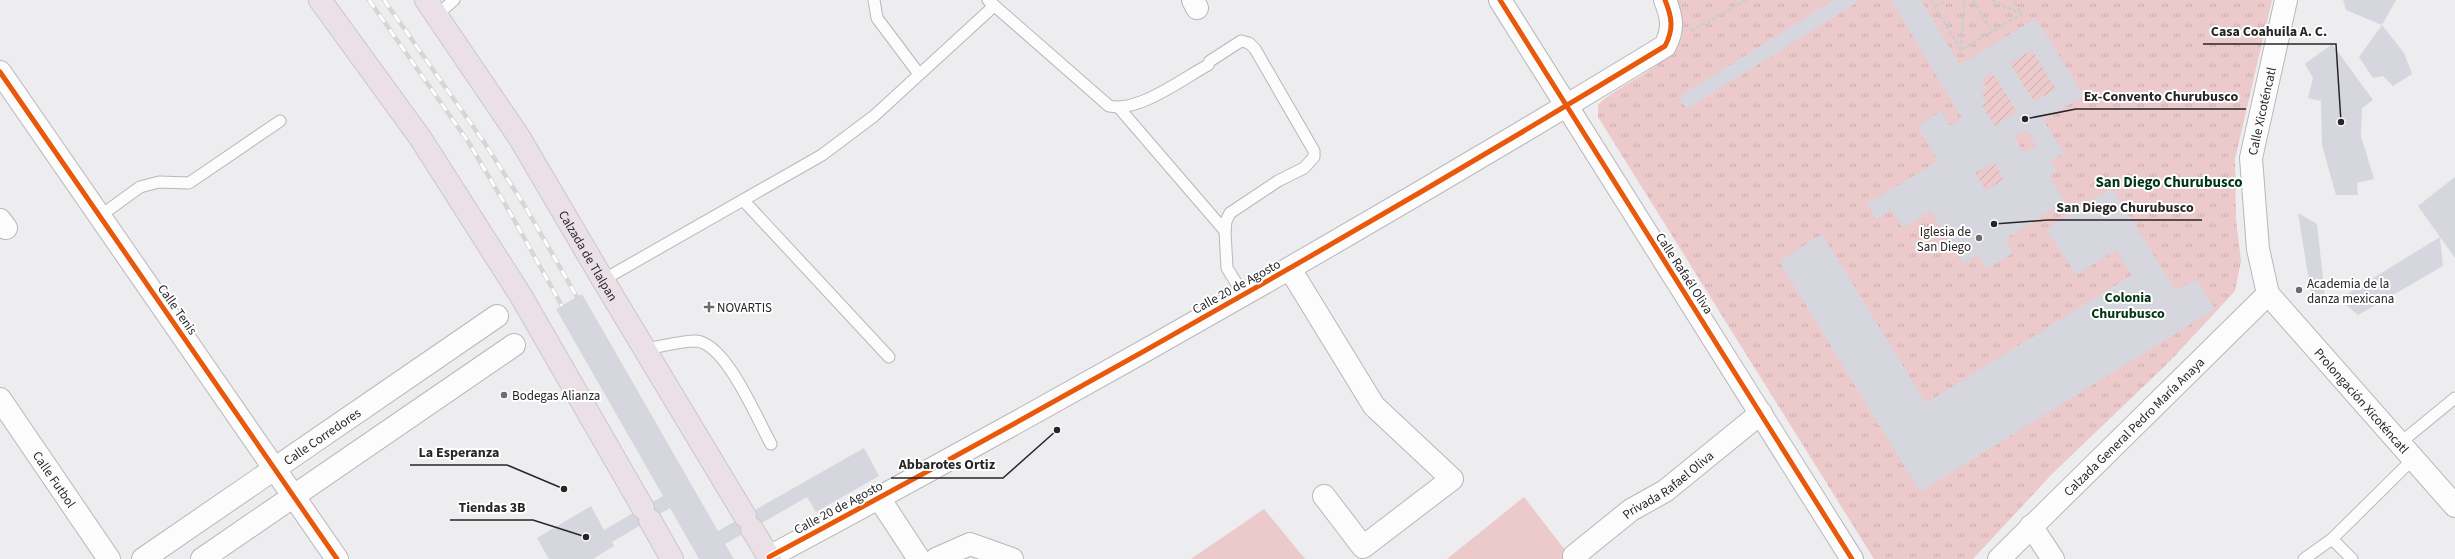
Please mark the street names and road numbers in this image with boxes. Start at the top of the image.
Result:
street label: Calle Xicoténcatl [2244,66,2281,157]
street label: Calzada de Tlalpan [554,207,622,305]
street label: Calle Rafaél Oliva [1651,229,1717,318]
street label: Calle 20 de Agosto [1189,255,1284,319]
street label: Calle Tenis [153,281,201,339]
street label: Prolongación Xicoténcatl [2310,345,2413,458]
street label: Calzada General Pedro María Anaya [2060,354,2209,501]
street label: Calle Corredores [280,404,365,470]
street label: Privada Rafael Oliva [1619,447,1718,524]
street label: Calle Futbol [28,448,80,512]
street label: Calle 20 de Agosto [791,477,886,539]

